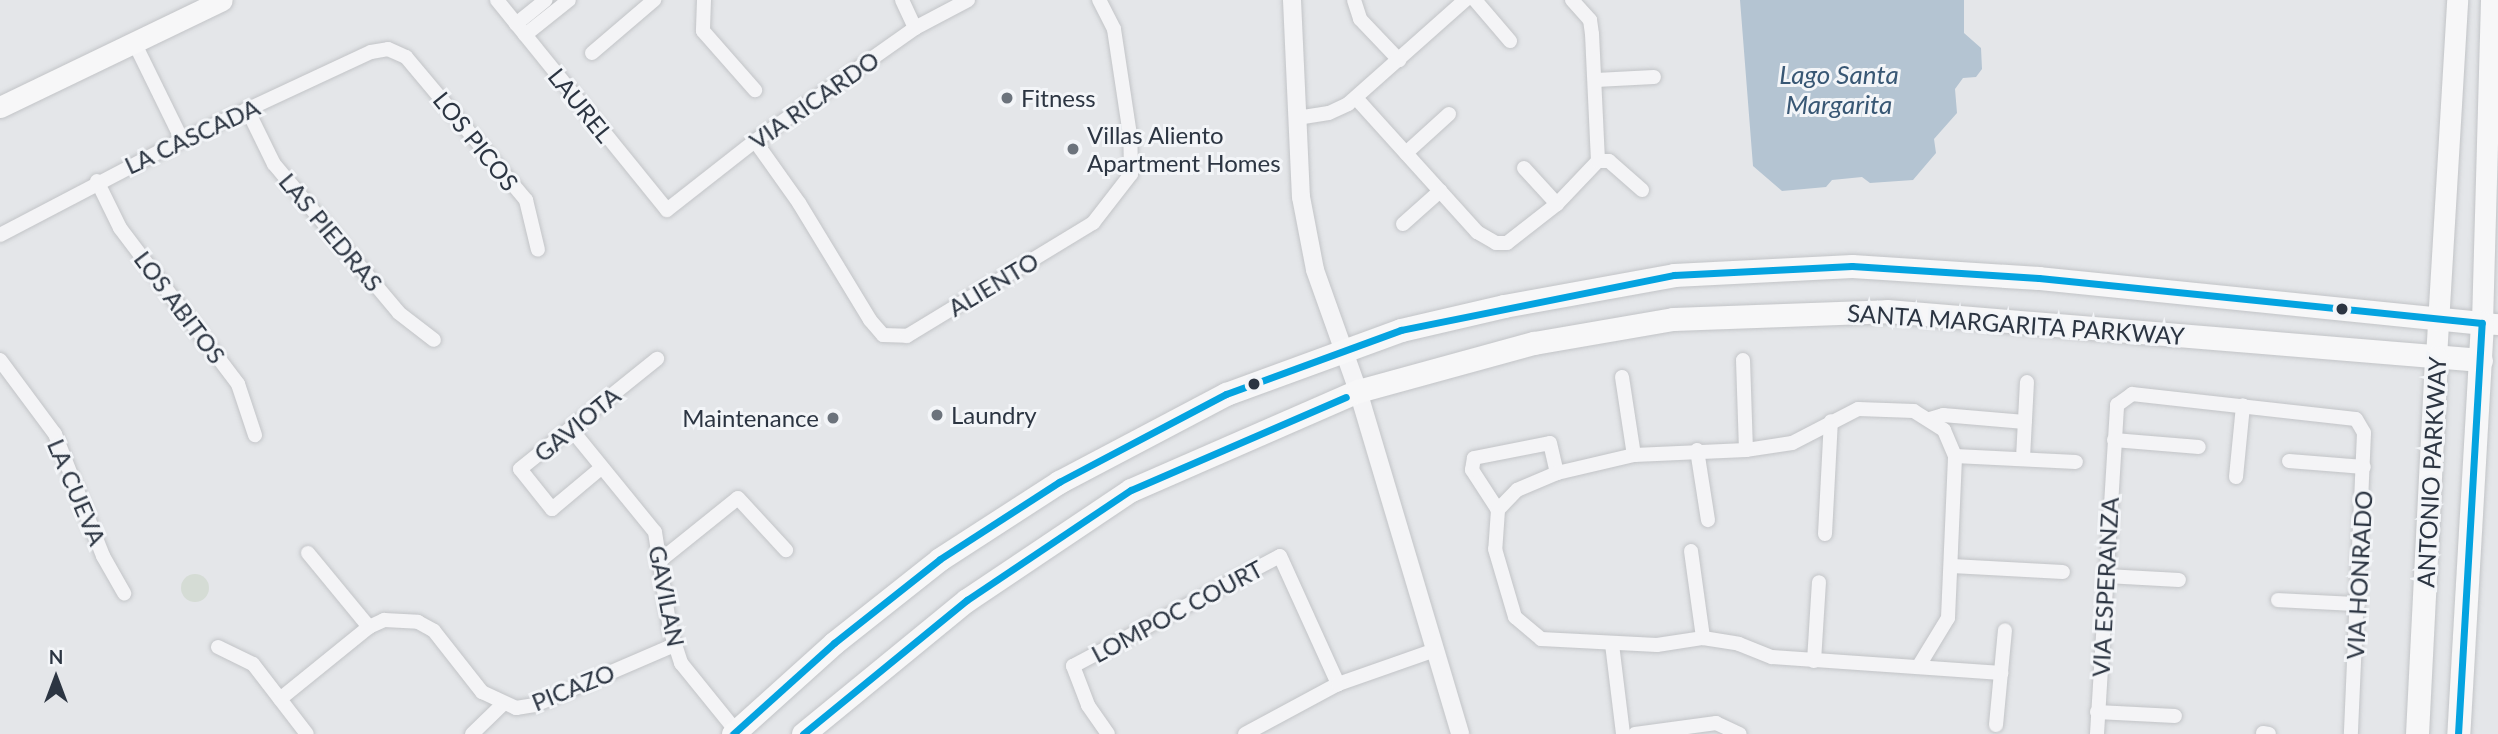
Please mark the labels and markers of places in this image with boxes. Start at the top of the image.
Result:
place label: Fitness [1021,84,1096,112]
marker: Fitness [999,90,1015,106]
place label: Villas Aliento Apartment Homes [1087,121,1281,177]
marker: Villas Aliento Apartment Homes [1065,141,1081,157]
unlabelled marker [2335,302,2349,316]
unlabelled marker [1247,377,1261,391]
place label: Laundry [951,401,1037,429]
place label: Maintenance [682,404,819,432]
marker: Laundry [929,407,945,423]
marker: Maintenance [825,410,841,426]

